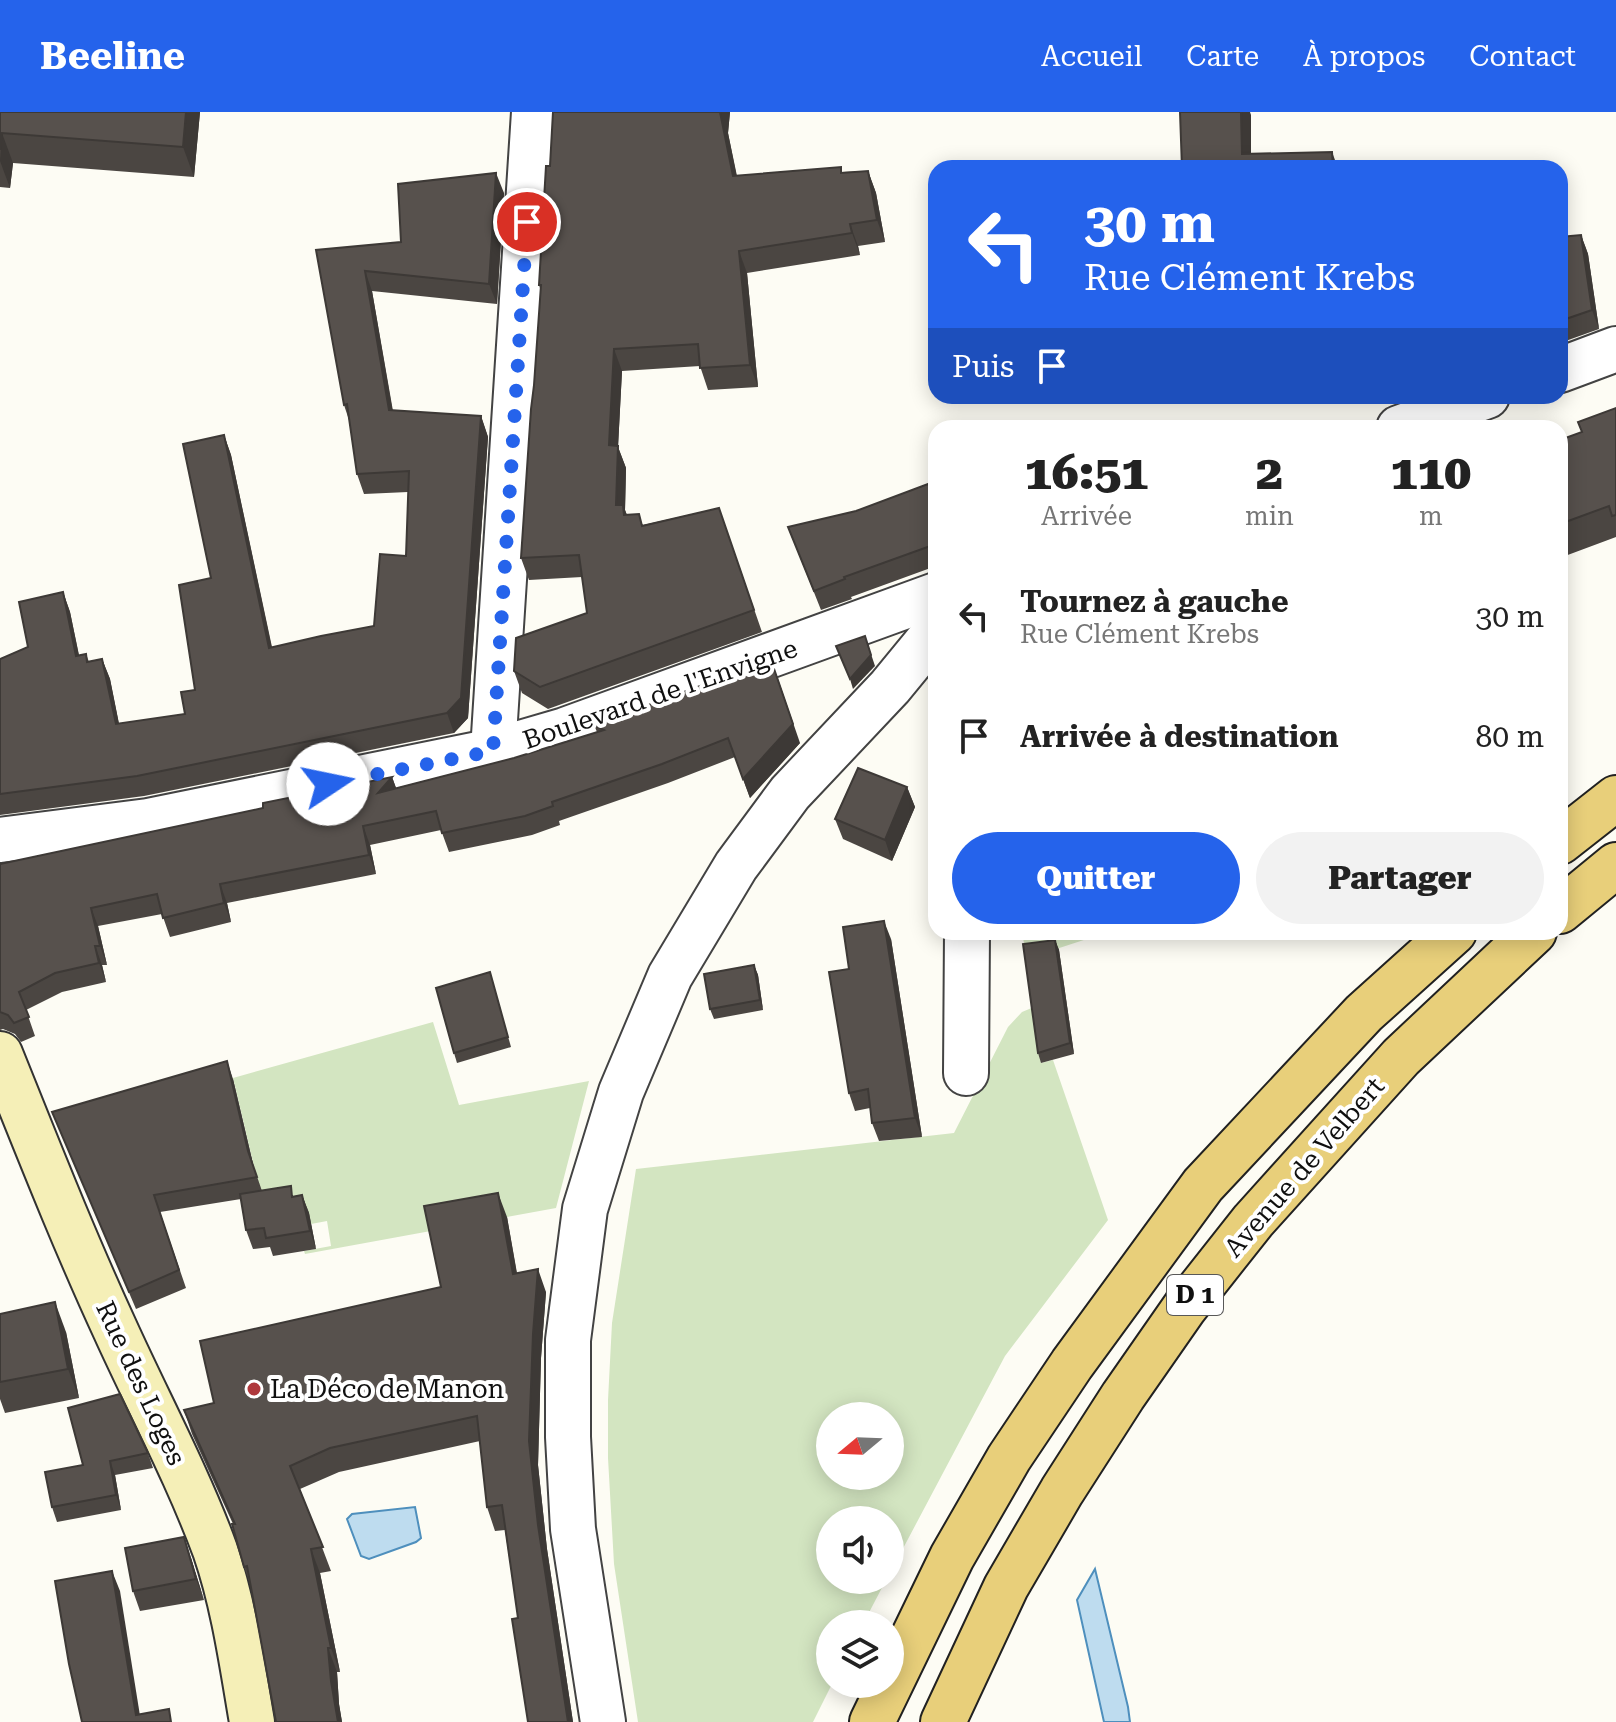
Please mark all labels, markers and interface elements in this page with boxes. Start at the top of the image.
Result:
text: Beeline [40,34,185,78]
text: Accueil [1041,40,1142,73]
text: Carte [1186,40,1259,73]
text: À propos [1303,40,1425,73]
text: Contact [1469,40,1576,73]
pin [493,188,561,256]
text: 30 m [1084,190,1215,256]
icon: left [952,192,1056,296]
icon: arrive [505,200,549,244]
text: Rue Clément Krebs [1084,257,1415,299]
icon: arrive [1030,344,1074,388]
text: Puis [952,349,1014,384]
text: 16:51 [1025,445,1148,501]
text: 2 [1256,445,1283,501]
text: 110 [1391,445,1471,501]
text: Arrivée [1041,501,1132,531]
text: min [1245,501,1294,531]
text: m [1419,501,1443,531]
text: Tournez à gauche [1020,584,1289,619]
icon: left [952,594,996,638]
text: 30 m [1475,599,1544,634]
text: Rue Clément Krebs [1020,619,1259,649]
street label: Boulevard de l'Envigne [519,633,801,755]
icon: arrive [952,714,996,758]
text: Arrivée à destination [1020,719,1339,754]
text: 80 m [1475,719,1544,754]
position arrow [286,742,370,826]
button: Quitter [952,832,1240,924]
button: Partager [1256,832,1544,924]
street label: Avenue de Velbert [1218,1071,1390,1263]
road number: D 1 [1167,1275,1223,1315]
street label: Rue des Loges [90,1296,192,1470]
place label: La Déco de Manon [270,1374,505,1404]
marker: La Déco de Manon [245,1380,263,1398]
north arrow [816,1402,904,1490]
map controls [816,1402,904,1698]
button: sound [816,1506,904,1594]
button: layers [816,1610,904,1698]

